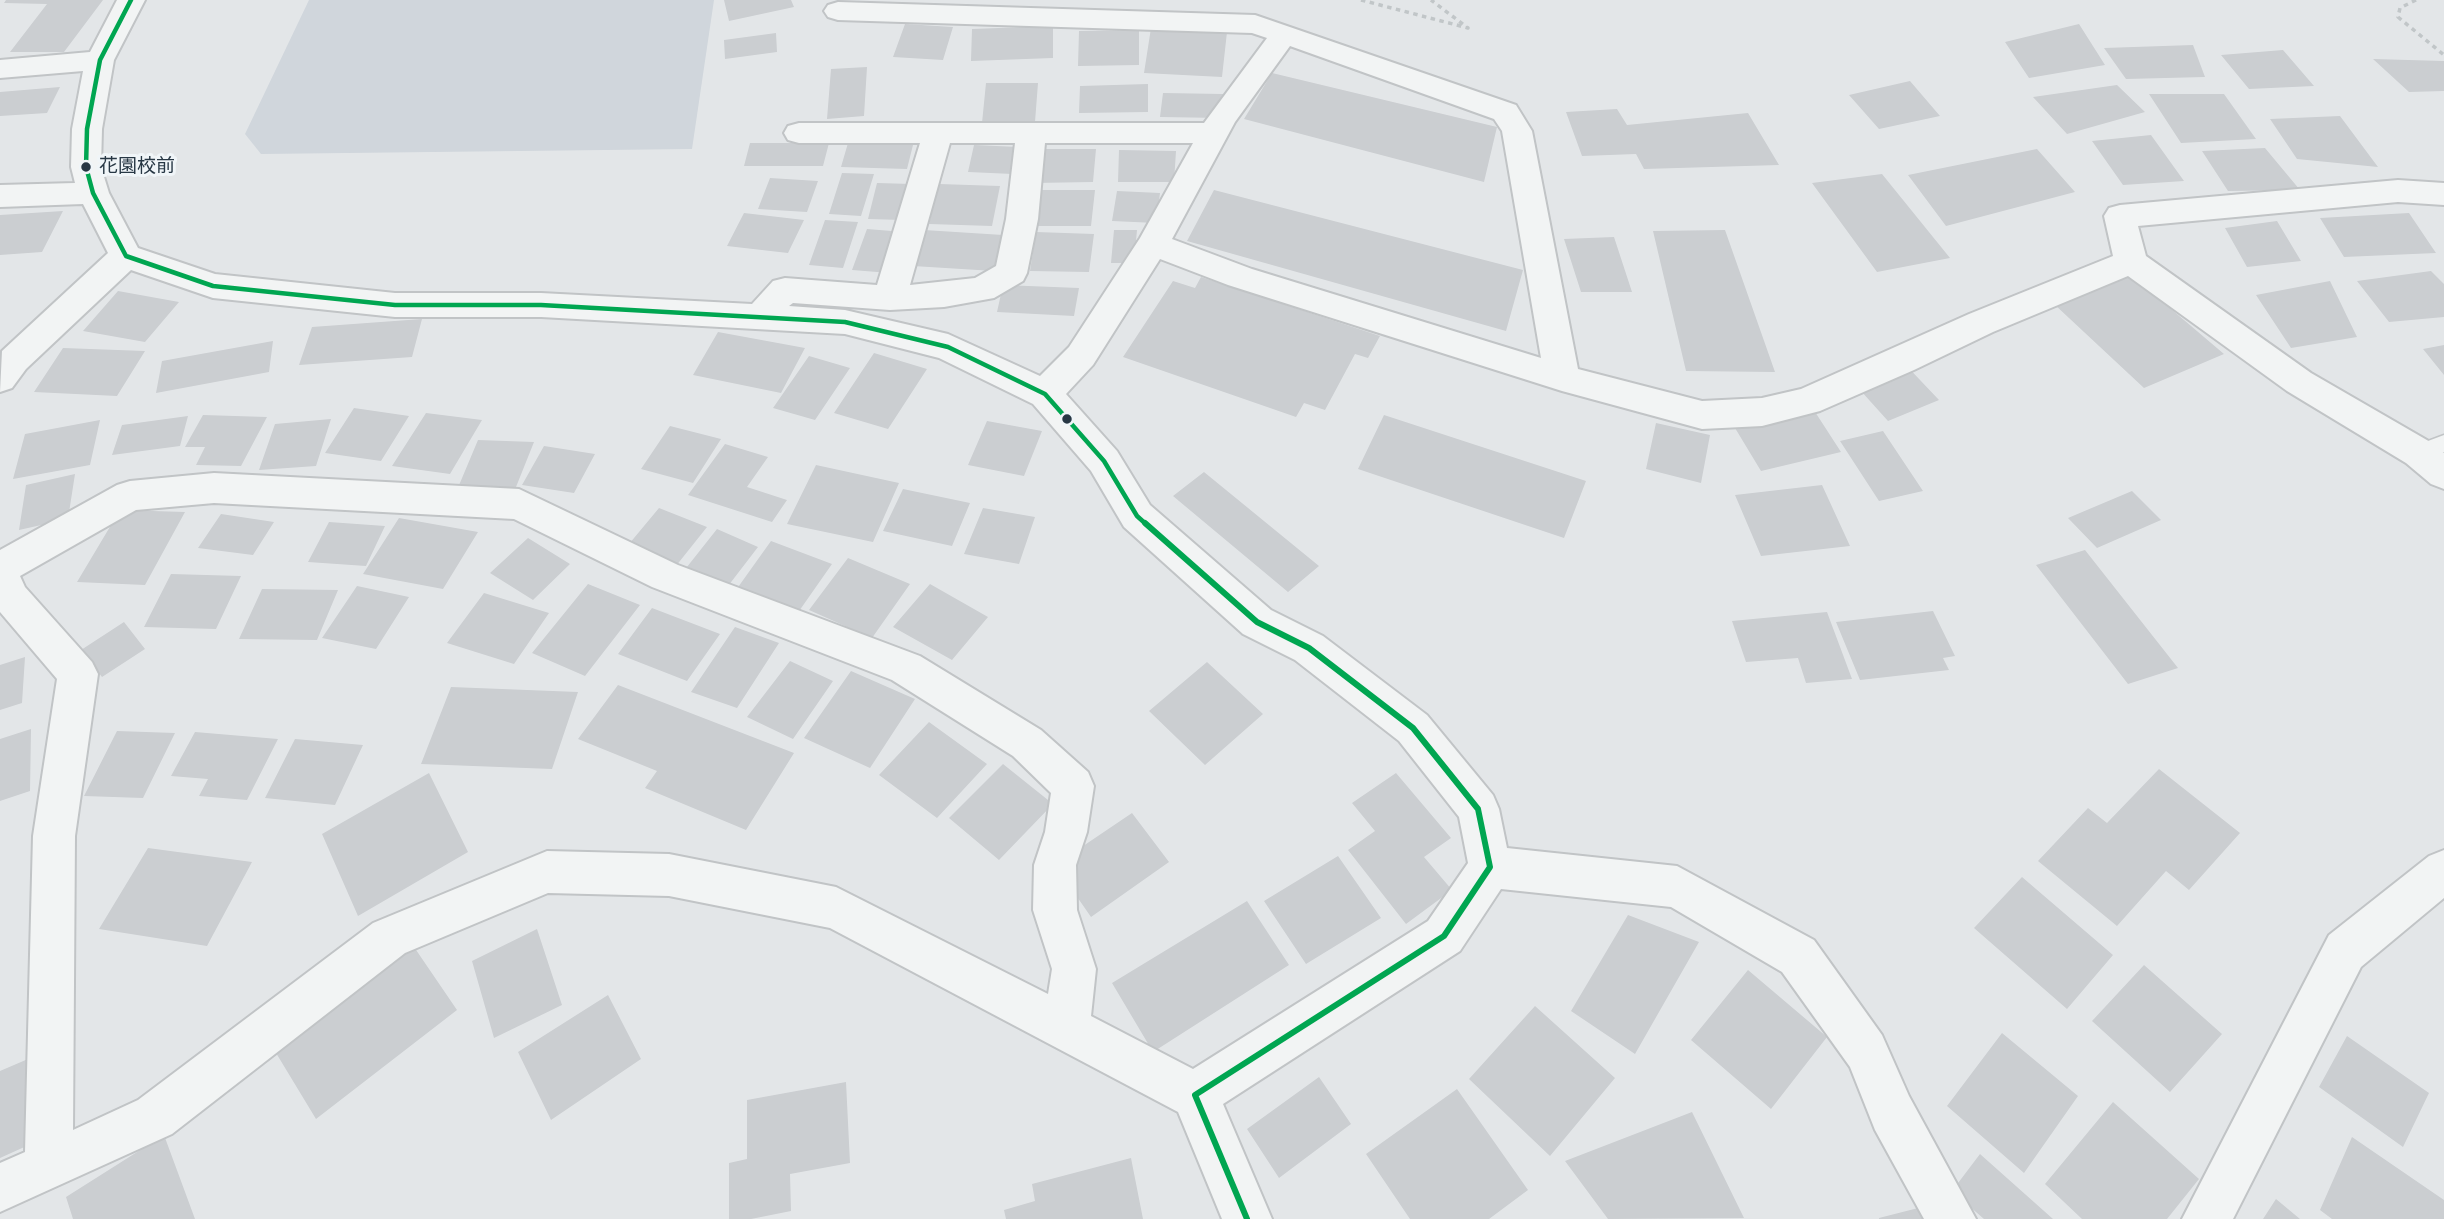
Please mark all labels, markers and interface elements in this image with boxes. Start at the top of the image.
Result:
place label: 花園校前 [99,156,175,178]
marker: 花園校前 [79,160,93,174]
unlabelled marker [1060,412,1074,426]

